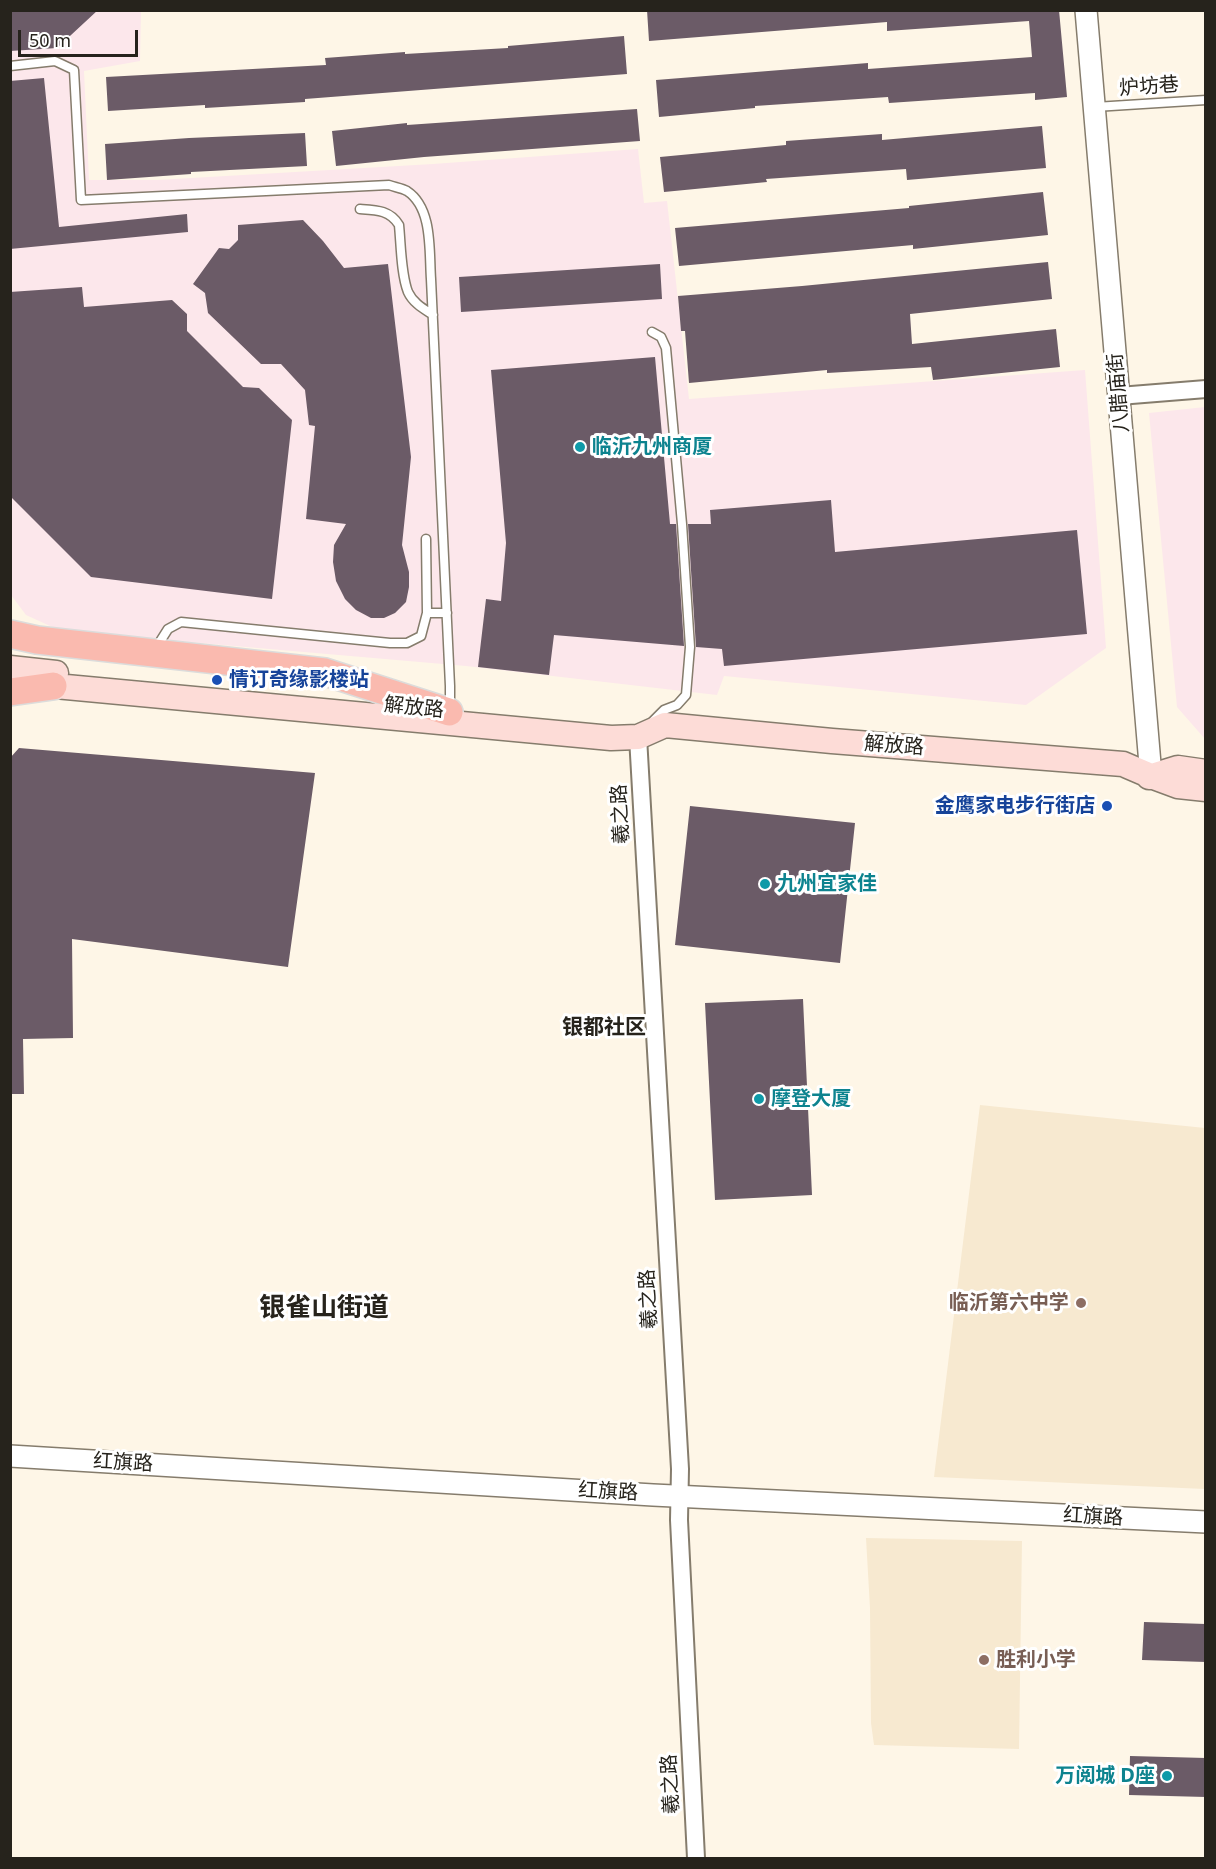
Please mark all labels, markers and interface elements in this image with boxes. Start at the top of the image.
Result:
scale bar [21,18,141,56]
text: 50 m [29,28,71,52]
street label: 炉坊巷 [1118,73,1180,101]
street label: 八腊庙街 [1104,352,1134,434]
place label: 临沂九州商厦 [592,435,712,459]
marker: 临沂九州商厦 [573,440,587,454]
place label: 情订奇缘影楼站 [229,668,369,692]
marker: 情订奇缘影楼站 [210,673,224,687]
street label: 解放路 [383,693,445,723]
street label: 解放路 [863,732,925,760]
street label: 羲之路 [607,783,635,845]
place label: 金鹰家电步行街店 [935,794,1095,818]
marker: 金鹰家电步行街店 [1100,799,1114,813]
place label: 九州宜家佳 [777,872,877,896]
marker: 九州宜家佳 [758,877,772,891]
district label: 银都社区 [562,1015,646,1041]
place label: 摩登大厦 [771,1087,851,1111]
marker: 摩登大厦 [752,1092,766,1106]
street label: 羲之路 [635,1268,663,1330]
place label: 临沂第六中学 [949,1291,1069,1315]
district label: 银雀山街道 [259,1293,389,1325]
marker: 临沂第六中学 [1074,1296,1088,1310]
street label: 红旗路 [92,1449,154,1477]
street label: 红旗路 [577,1478,639,1506]
street label: 红旗路 [1062,1503,1124,1531]
place label: 胜利小学 [996,1648,1076,1672]
marker: 胜利小学 [977,1653,991,1667]
street label: 羲之路 [657,1753,685,1815]
place label: 万阅城 D座 [1055,1764,1155,1788]
marker: 万阅城 D座 [1160,1769,1174,1783]

